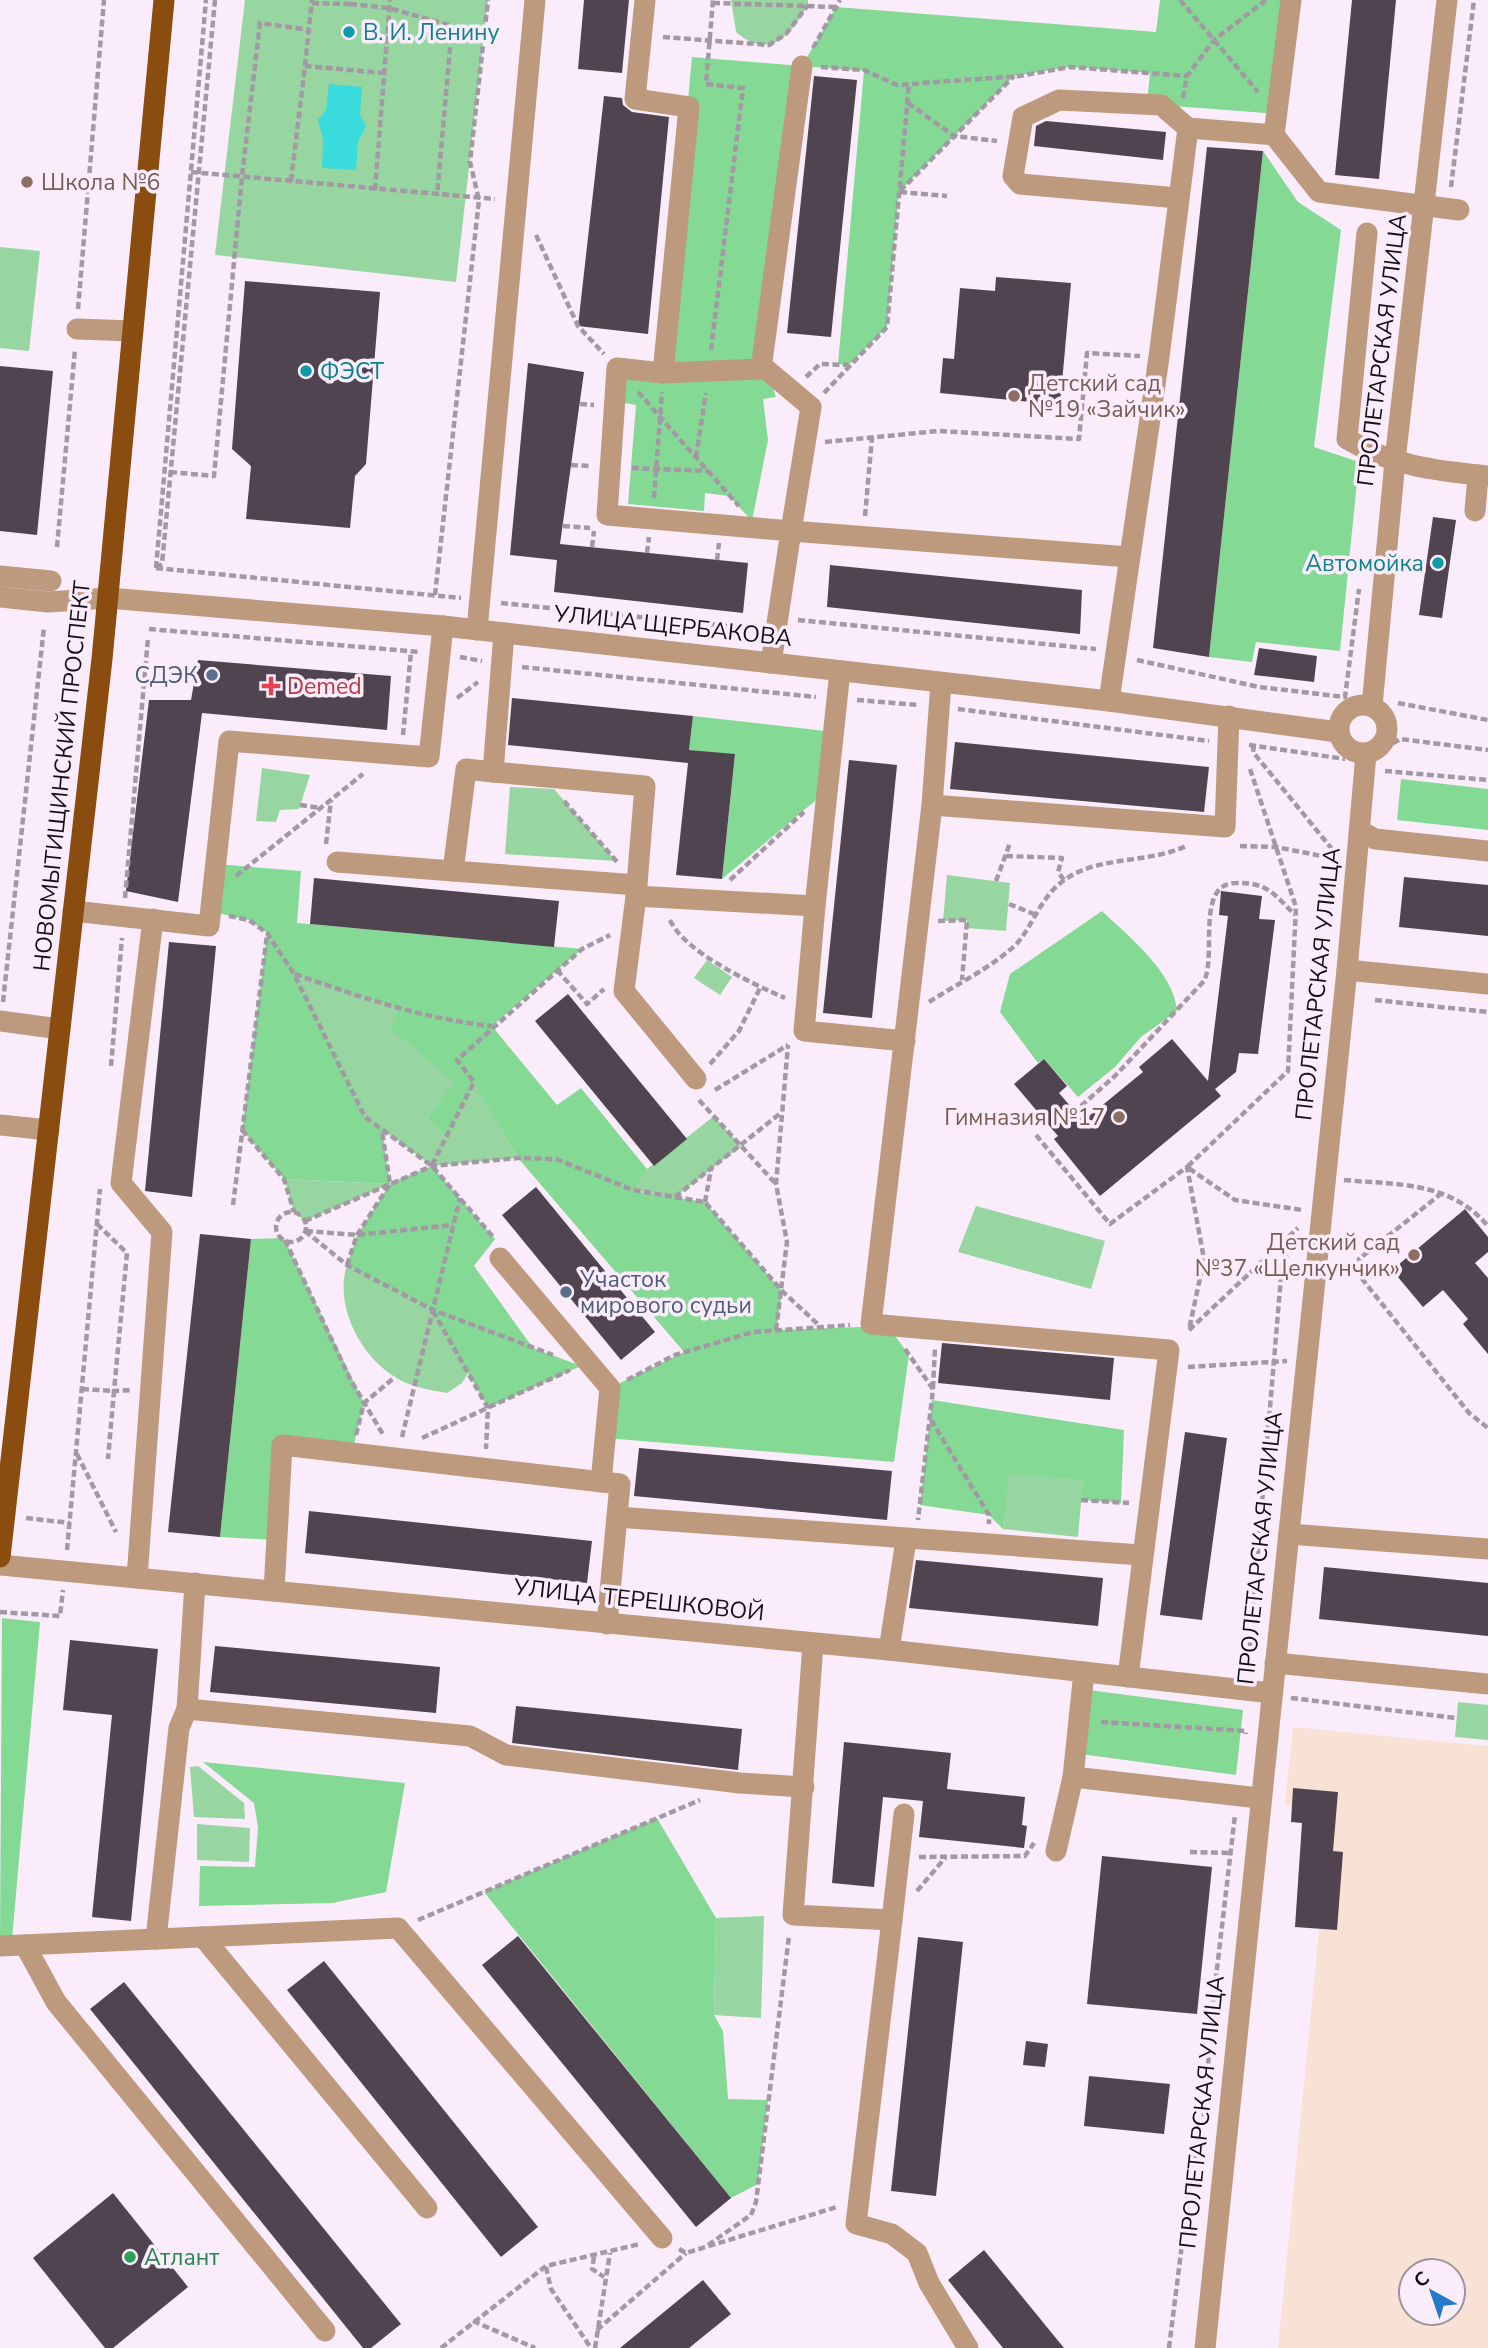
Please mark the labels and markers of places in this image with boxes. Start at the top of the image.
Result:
place label: В. И. Ленину [363,17,500,48]
marker: В. И. Ленину [341,24,357,40]
place label: Школа №6 [41,167,160,198]
marker: Школа №6 [19,174,35,190]
place label: ФЭСТ [320,356,384,387]
marker: ФЭСТ [298,363,314,379]
place label: Детский сад №19 «Зайчик» [1028,368,1185,425]
marker: Детский сад №19 «Зайчик» [1006,388,1022,404]
place label: Автомойка [1305,548,1424,579]
marker: Автомойка [1430,555,1446,571]
place label: СДЭК [134,660,198,691]
marker: СДЭК [204,667,220,683]
place label: Demed [287,671,362,702]
marker: Demed [261,676,281,696]
place label: Гимназия №17 [944,1102,1105,1133]
marker: Гимназия №17 [1111,1109,1127,1125]
place label: Детский сад №37 «Щелкунчик» [1195,1227,1400,1284]
marker: Детский сад №37 «Щелкунчик» [1406,1247,1422,1263]
place label: Участок мирового судьи [579,1264,752,1321]
marker: Участок мирового судьи [558,1284,574,1300]
place label: Атлант [144,2242,220,2273]
marker: Атлант [122,2249,138,2265]

